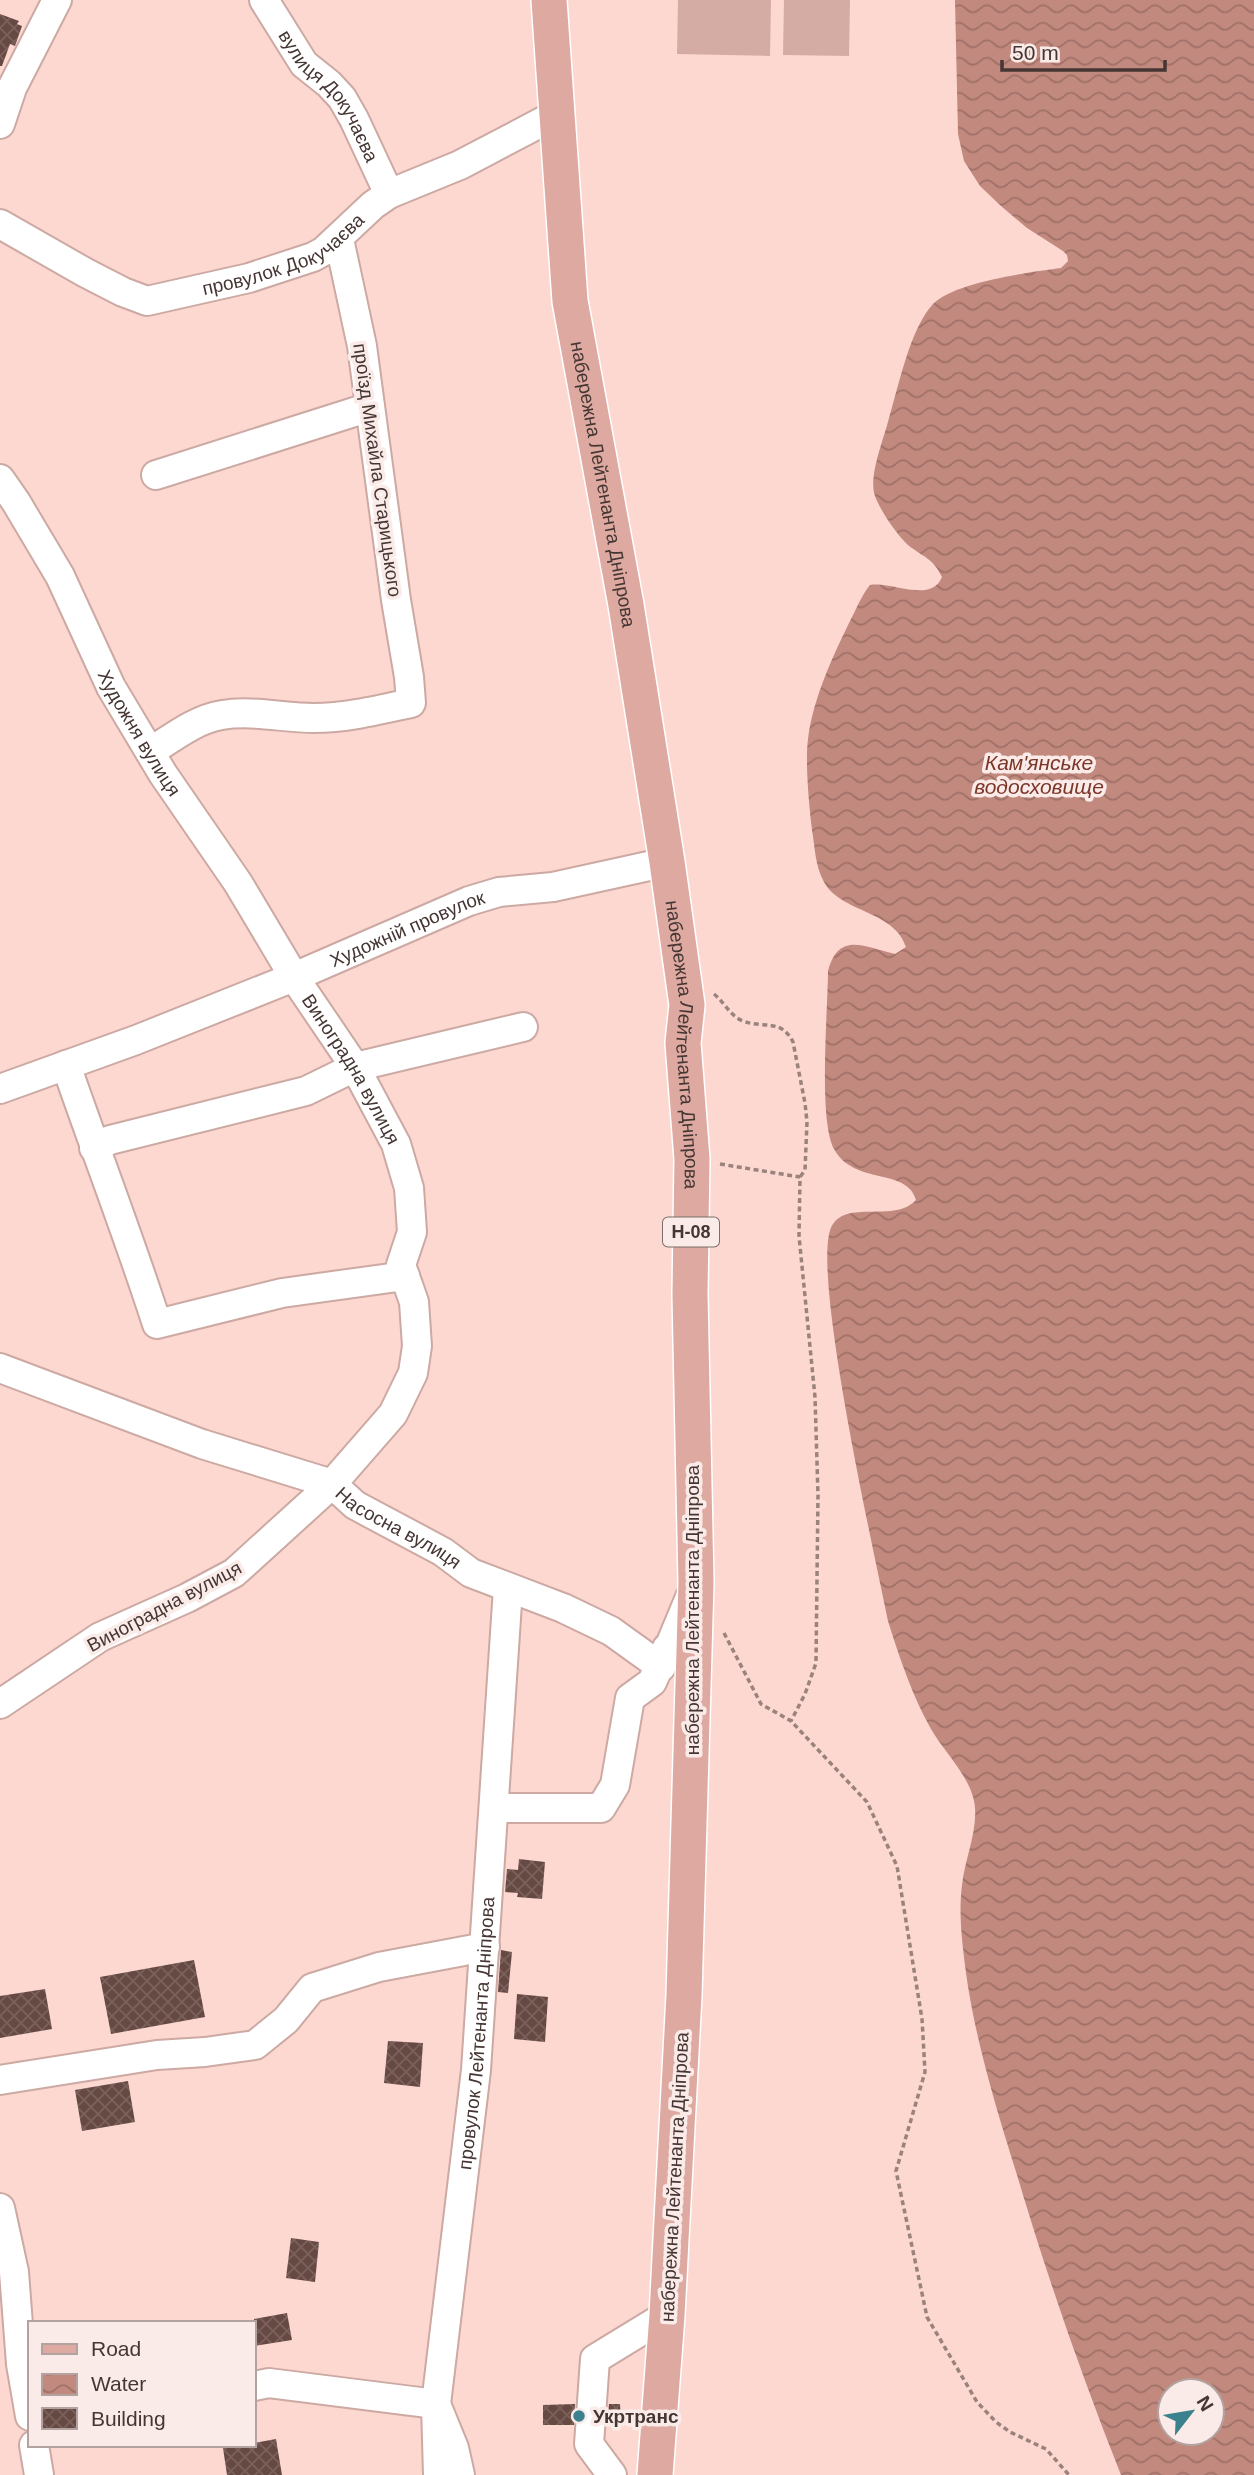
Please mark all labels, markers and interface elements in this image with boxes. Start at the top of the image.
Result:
street label: вулиця Докучаєва [274,26,383,166]
scale bar [1002,28,1165,72]
text: 50 m [1012,41,1059,64]
street label: провулок Докучаєва [200,209,369,299]
street label: набережна Лейтенанта Дніпрова [567,339,639,629]
street label: проїзд Михайла Старицького [349,342,406,598]
street label: Художня вулиця [94,667,185,800]
water label: Кам'янське водосховище [974,751,1104,798]
street label: Художній провулок [327,887,488,971]
street label: набережна Лейтенанта Дніпрова [661,899,702,1190]
street label: Виноградна вулиця [298,990,404,1148]
road number: Н-08 [663,1218,719,1246]
street label: набережна Лейтенанта Дніпрова [682,1464,703,1755]
street label: Насосна вулиця [331,1483,465,1573]
street label: Виноградна вулиця [84,1557,245,1656]
street label: провулок Лейтенанта Дніпрова [454,1896,499,2171]
street label: набережна Лейтенанта Дніпрова [656,2031,693,2323]
legend [28,2321,256,2447]
text: Road [91,2337,141,2360]
text: Water [91,2372,146,2395]
north arrow [1156,2377,1226,2447]
text: N [1193,2392,1218,2415]
place label: Укртранс [593,2406,679,2427]
text: Building [91,2407,166,2430]
marker: Укртранс [571,2408,587,2424]

